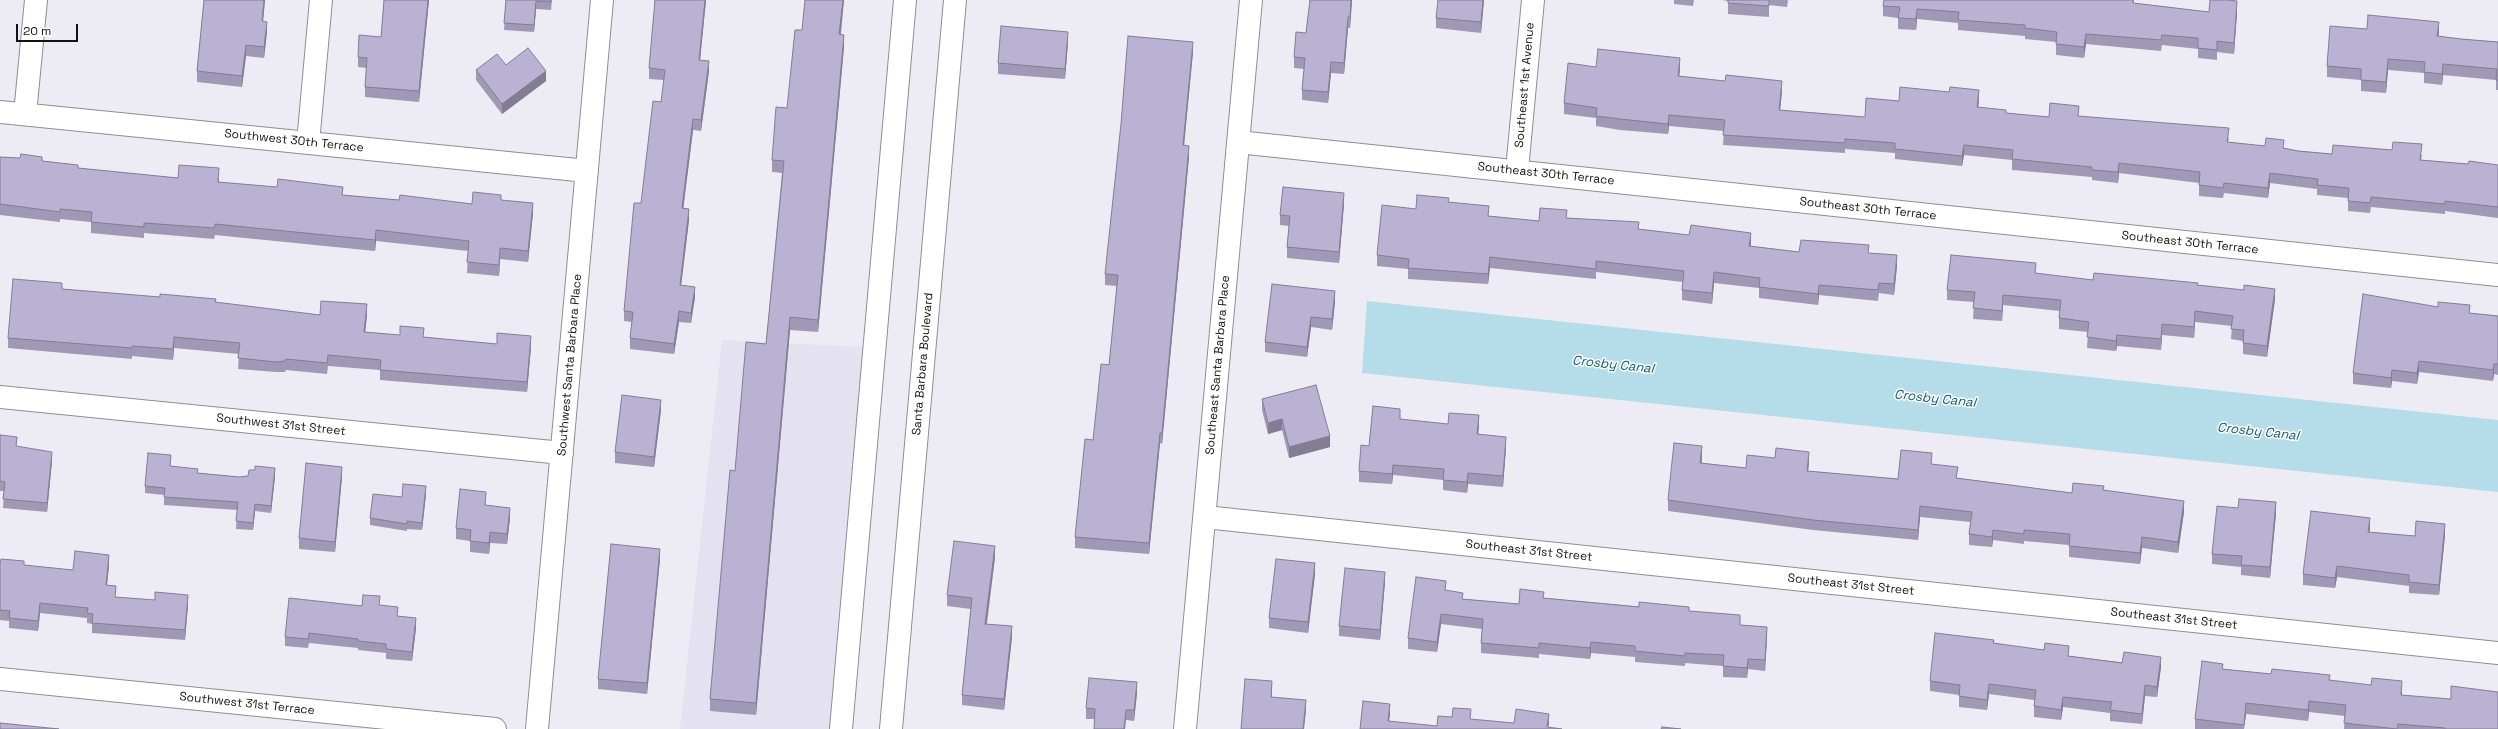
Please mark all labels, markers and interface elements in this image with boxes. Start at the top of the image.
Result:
scale bar [18,16,80,42]
street label: Southeast 1st Avenue [1512,22,1538,148]
text: 20 m [23,23,51,39]
street label: Southwest 30th Terrace [224,127,364,155]
street label: Southeast 30th Terrace [1477,160,1615,188]
street label: Southeast 30th Terrace [1799,195,1937,223]
street label: Southeast 30th Terrace [2121,229,2259,257]
street label: Southwest Santa Barbara Place [555,273,585,457]
street label: Southeast Santa Barbara Place [1203,275,1233,455]
street label: Santa Barbara Boulevard [910,292,936,436]
water label: Crosby Canal [1571,353,1655,377]
water label: Crosby Canal [1893,387,1977,411]
street label: Southwest 31st Street [216,411,346,439]
water label: Crosby Canal [2216,420,2300,444]
street label: Southeast 31st Street [1465,537,1593,565]
street label: Southeast 31st Street [1787,571,1915,599]
street label: Southeast 31st Street [2110,605,2238,633]
street label: Southwest 31st Terrace [179,690,315,718]

